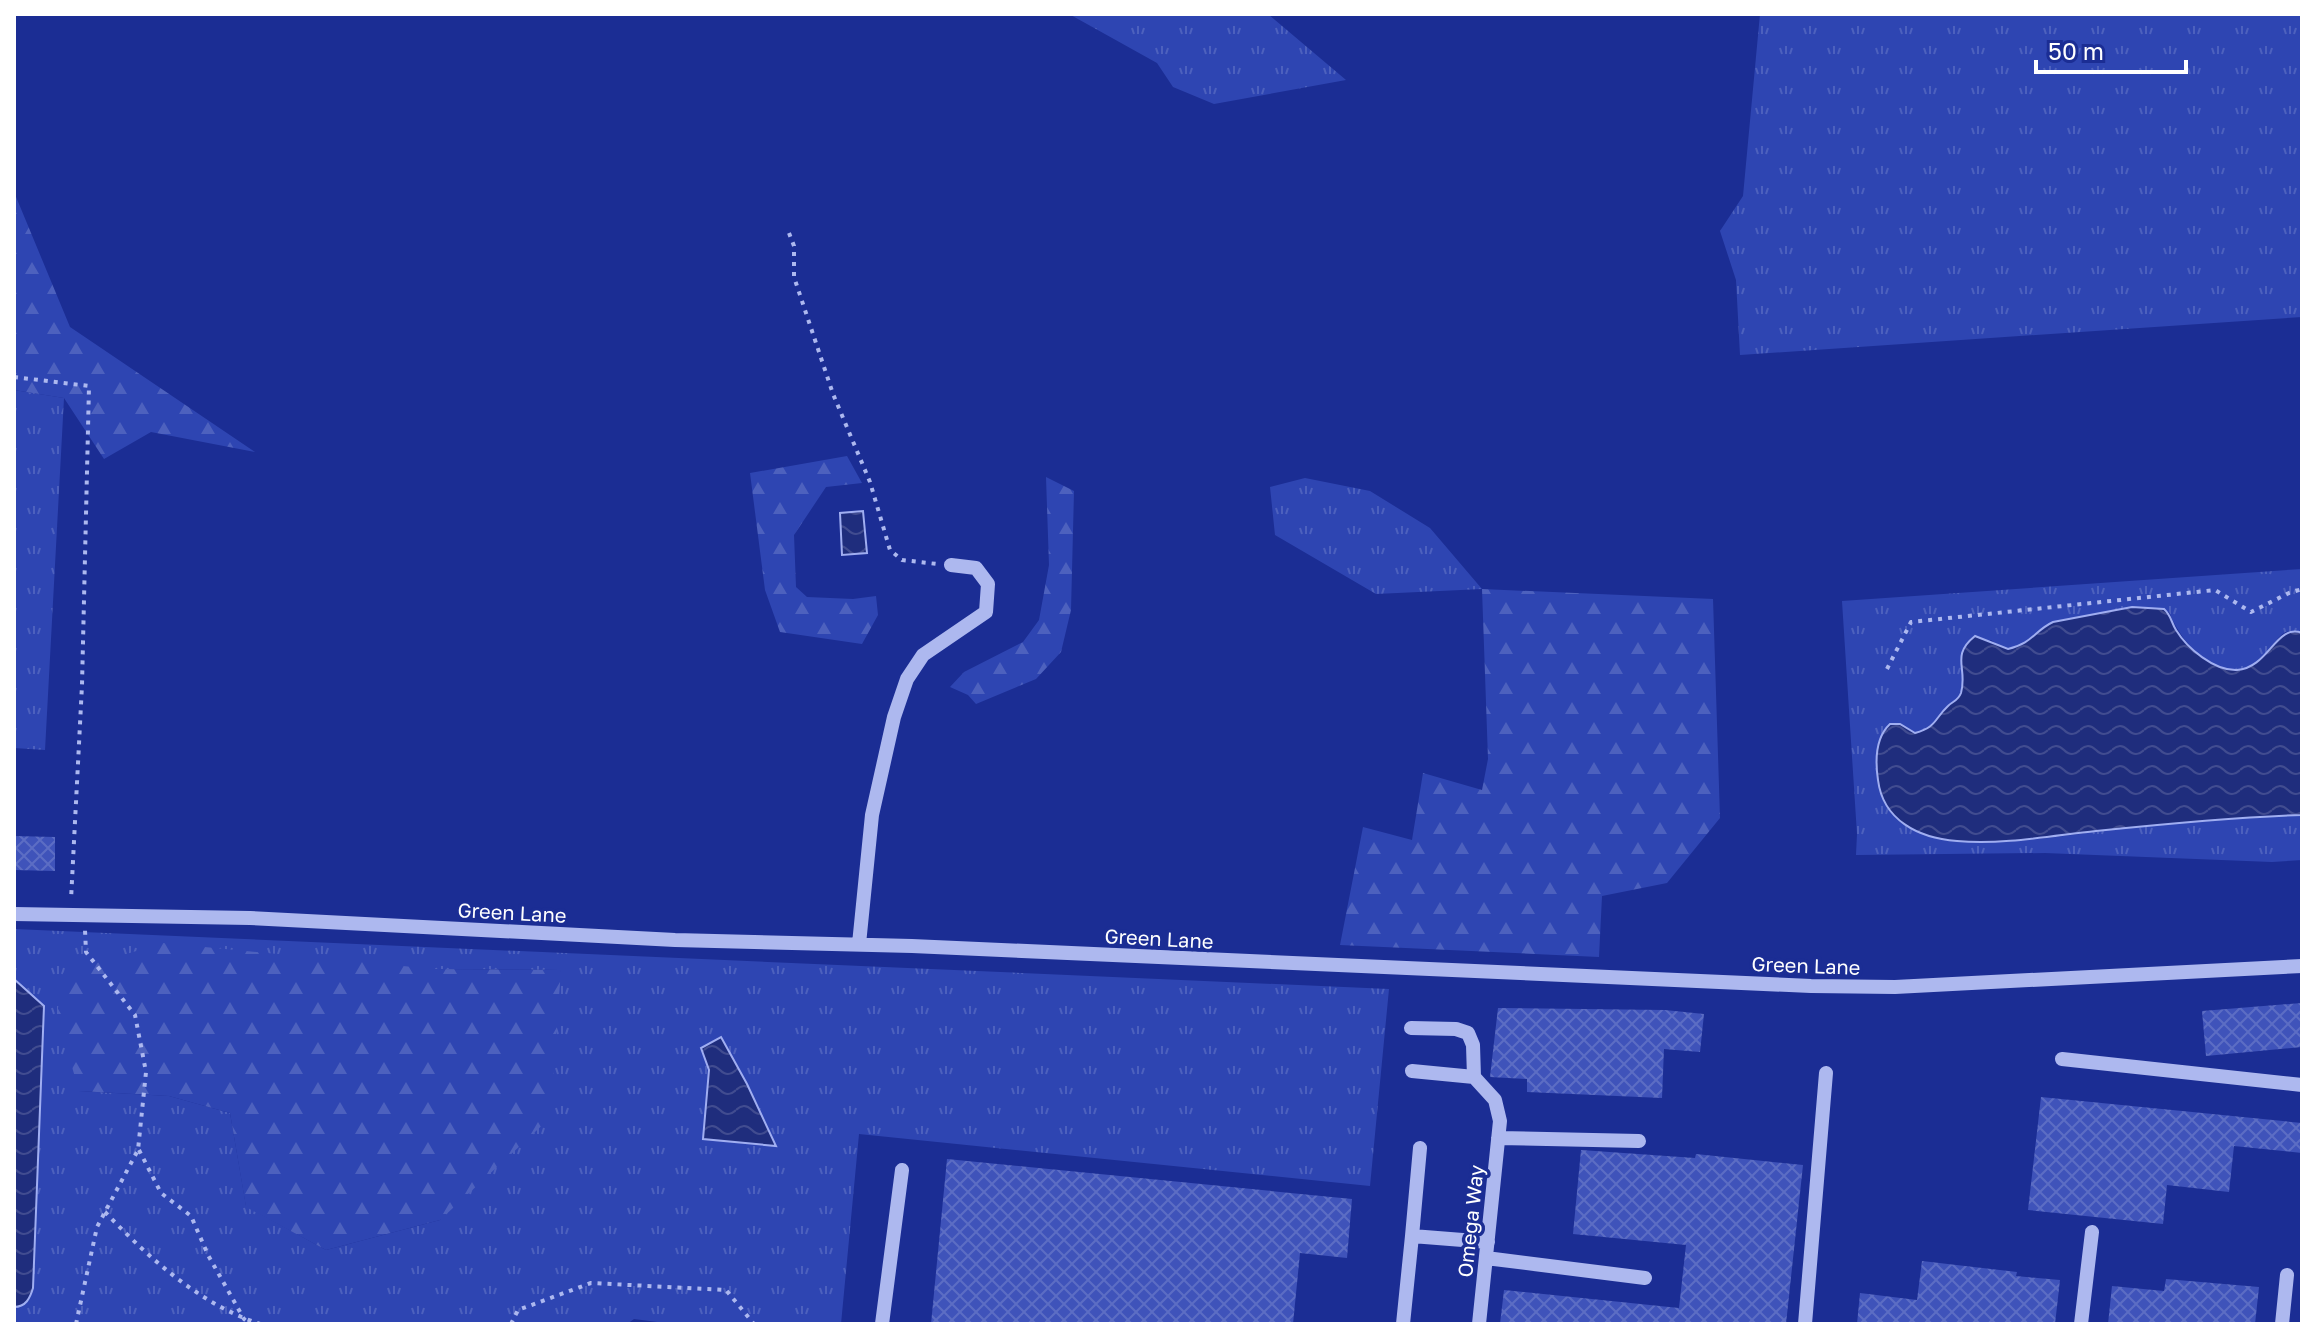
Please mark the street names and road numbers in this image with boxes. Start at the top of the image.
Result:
street label: Green Lane [457,897,567,927]
street label: Green Lane [1104,923,1214,953]
street label: Green Lane [1751,951,1861,979]
street label: Omega Way [1452,1163,1488,1279]

